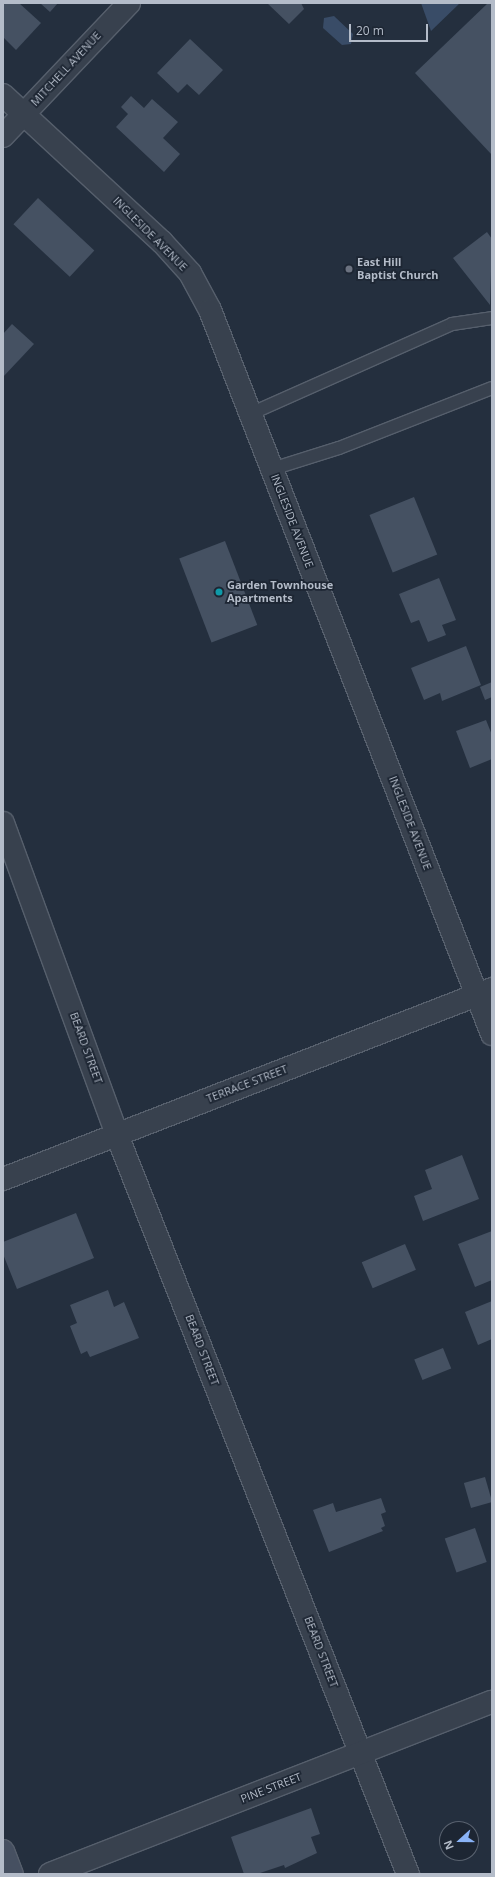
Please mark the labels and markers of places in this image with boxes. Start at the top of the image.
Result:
place label: East Hill Baptist Church [357,256,439,282]
marker: East Hill Baptist Church [344,264,354,274]
place label: Garden Townhouse Apartments [227,579,333,605]
marker: Garden Townhouse Apartments [214,587,224,597]

